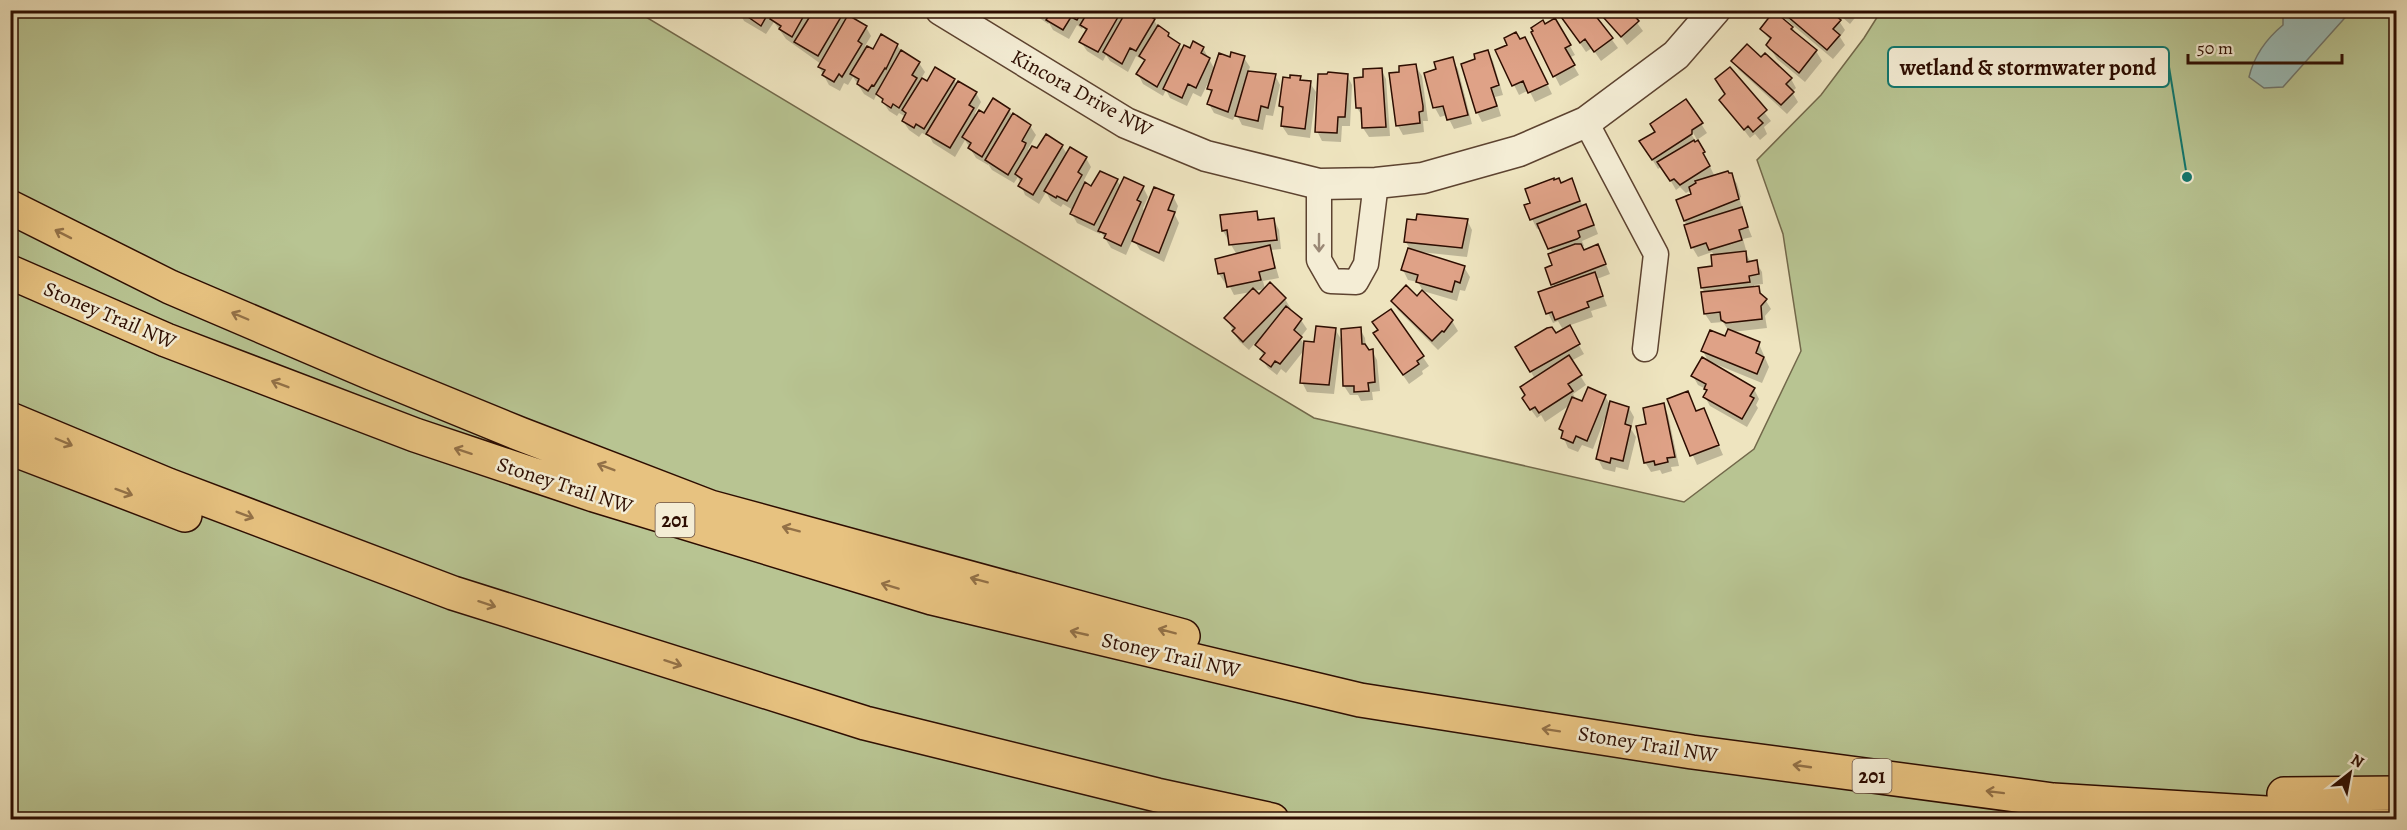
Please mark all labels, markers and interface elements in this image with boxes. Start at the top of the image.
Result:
scale bar [2188,27,2342,65]
text: 50 m [2197,36,2233,60]
street label: Kincora Drive NW [1006,43,1158,144]
callout: wetland & stormwater pond [1888,47,2169,87]
text: wetland & stormwater pond [1899,53,2156,83]
one-way arrow [55,228,73,239]
one-way arrow [1313,232,1325,252]
street label: Stoney Trail NW [39,275,181,356]
one-way arrow [232,310,250,321]
one-way arrow [272,377,290,388]
one-way arrow [55,437,73,448]
one-way arrow [454,445,473,456]
street label: Stoney Trail NW [493,450,637,520]
one-way arrow [597,461,616,472]
one-way arrow [114,488,133,499]
road number: 201 [656,503,694,537]
one-way arrow [236,510,254,521]
one-way arrow [782,522,801,534]
one-way arrow [970,574,989,585]
one-way arrow [881,580,900,591]
one-way arrow [477,599,496,610]
street label: Stoney Trail NW [1099,625,1243,685]
one-way arrow [1158,625,1177,637]
one-way arrow [1069,627,1088,639]
one-way arrow [663,658,682,669]
street label: Stoney Trail NW [1576,719,1720,769]
one-way arrow [1542,724,1562,735]
north arrow [2320,743,2380,803]
text: N [2347,749,2368,774]
road number: 201 [1852,759,1892,793]
one-way arrow [1792,761,1812,772]
one-way arrow [1985,787,2005,798]

